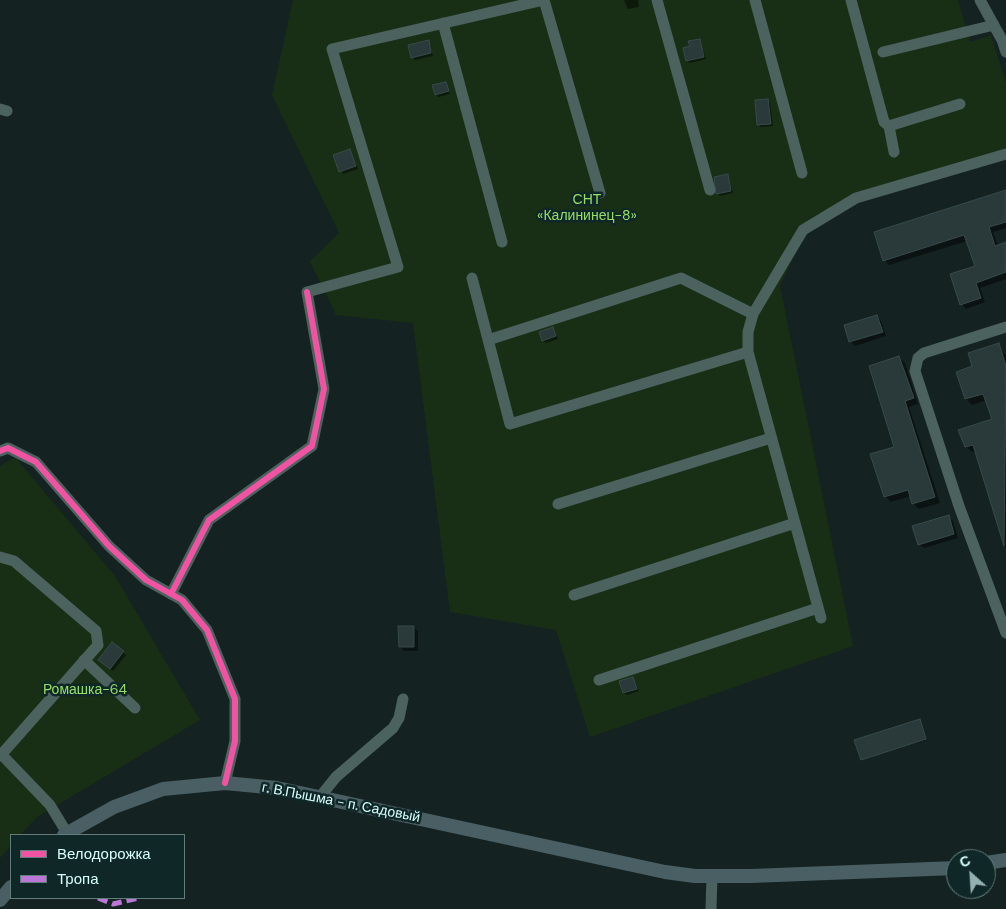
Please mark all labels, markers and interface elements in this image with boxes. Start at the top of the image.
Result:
park label: СНТ «Калининец-8» [537,192,637,224]
park label: Ромашка-64 [43,682,127,698]
street label: г. В.Пышма - п. Садовый [260,779,422,827]
legend [10,834,185,899]
text: Велодорожка [57,844,151,864]
north arrow [946,849,996,899]
text: С [956,851,973,872]
text: Тропа [57,869,98,889]

